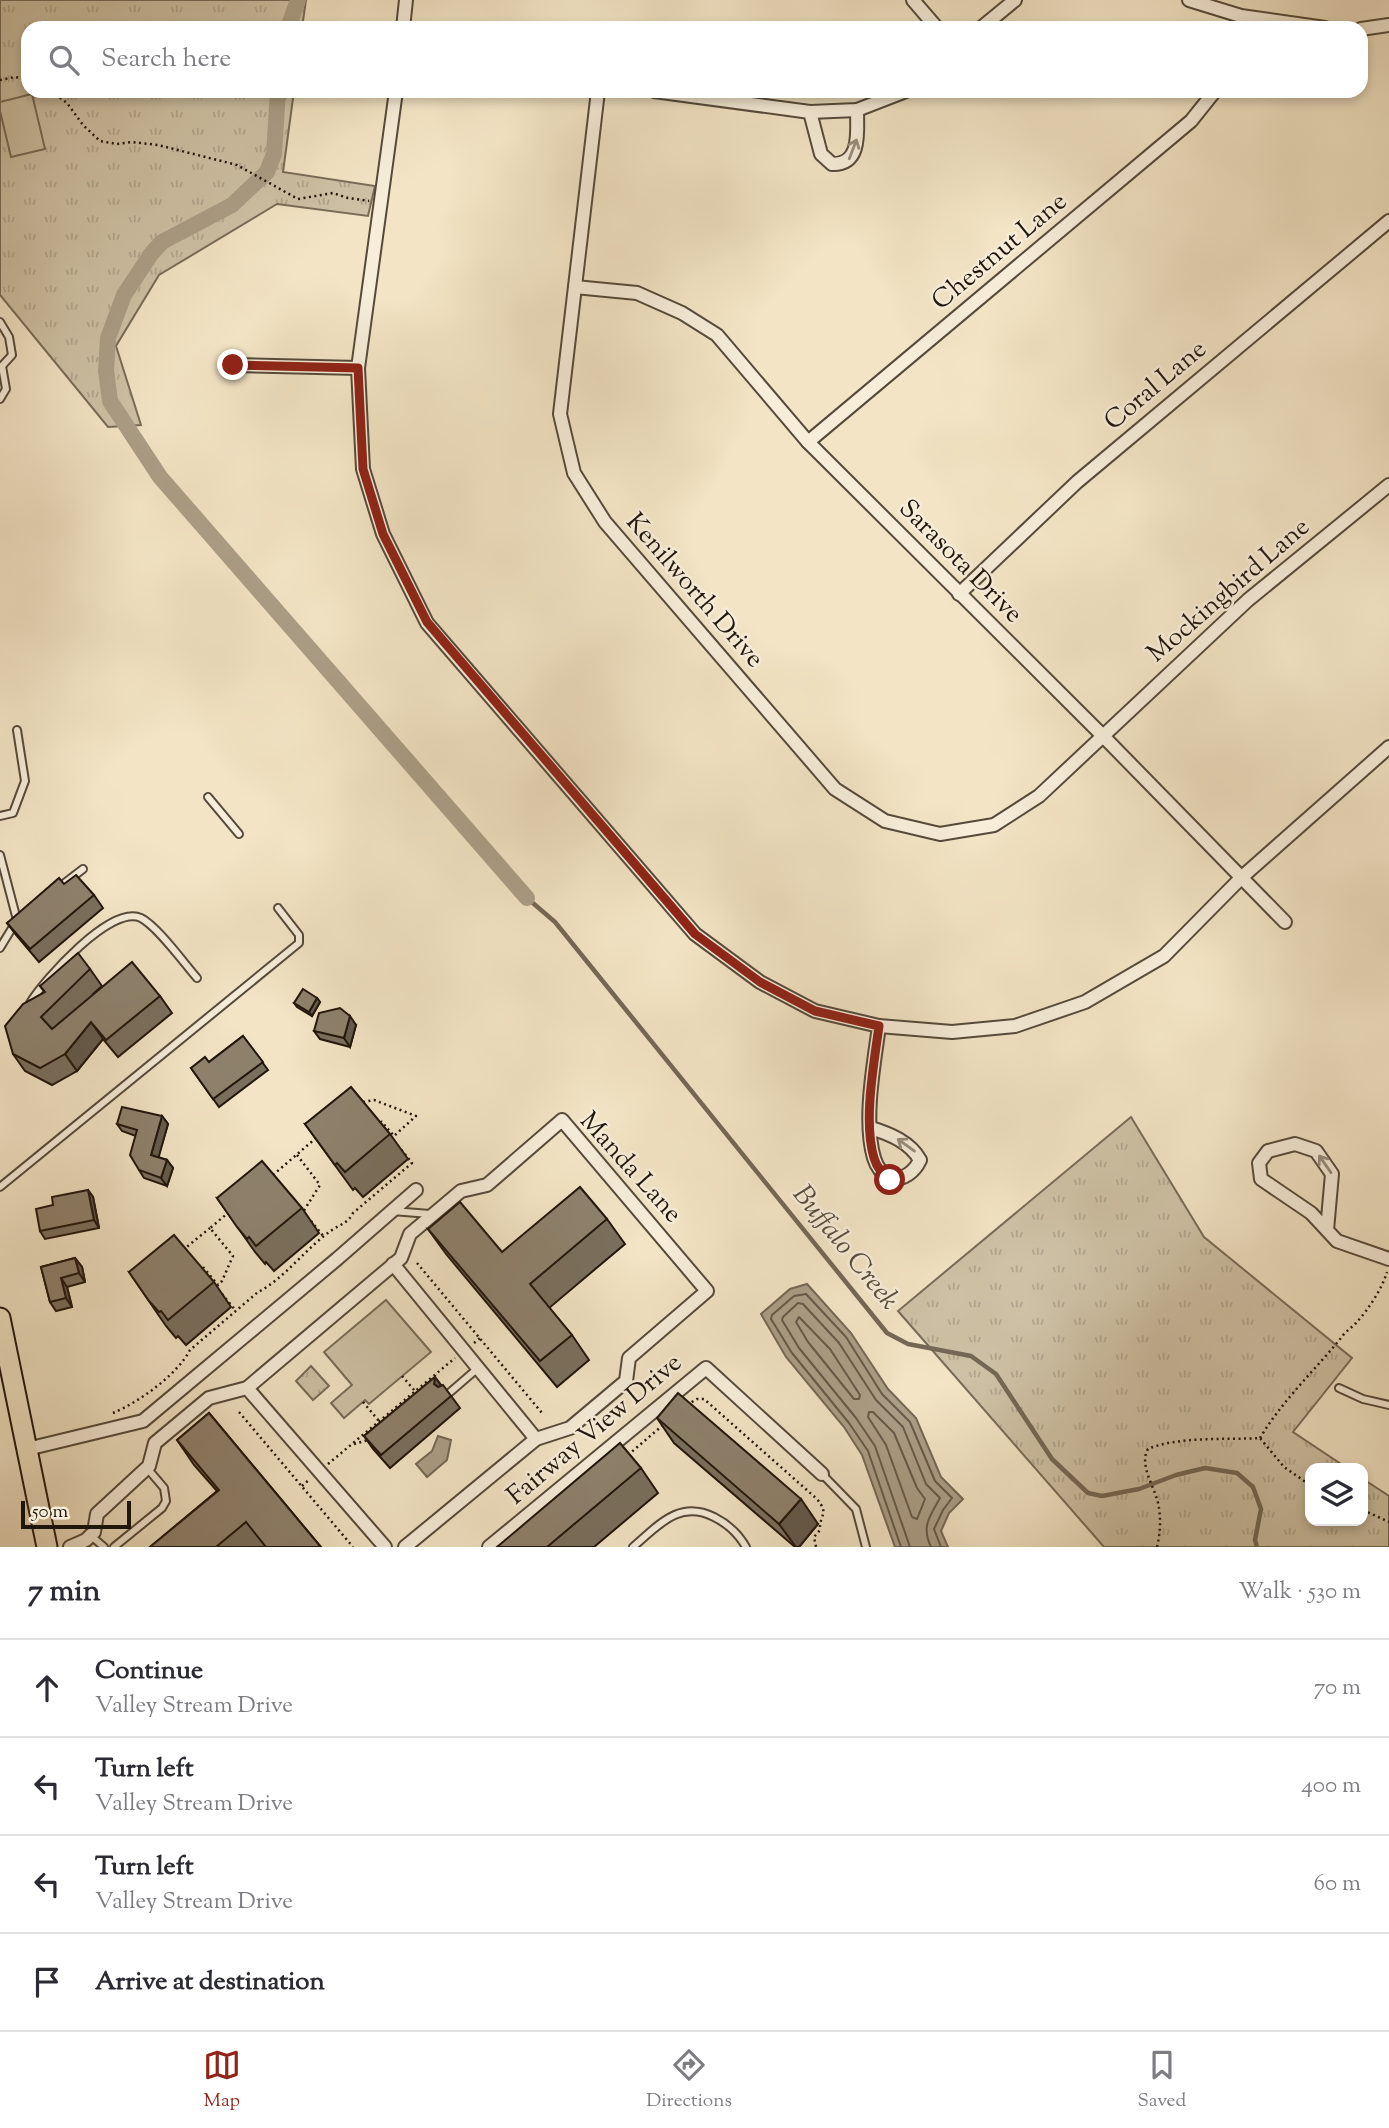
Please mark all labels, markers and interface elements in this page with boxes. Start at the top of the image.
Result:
search box [21,21,1368,98]
icon: search [45,41,83,79]
text: Search here [101,41,231,78]
one-way arrow [848,139,860,160]
street label: Chestnut Lane [924,184,1076,320]
street label: Coral Lane [1097,332,1215,440]
route end [217,349,248,380]
street label: Sarasota Drive [890,492,1030,632]
street label: Kenilworth Drive [616,505,772,677]
street label: Mockingbird Lane [1140,510,1318,672]
street label: Manda Lane [570,1104,690,1232]
one-way arrow [897,1138,916,1152]
one-way arrow [1318,1155,1332,1174]
route start [874,1164,905,1195]
water label: Buffalo Creek [782,1177,908,1319]
street label: Fairway View Drive [499,1346,691,1514]
map controls [1305,1463,1368,1526]
button: layers [1305,1463,1368,1526]
scale bar [21,1498,131,1530]
text: 50 m [32,1499,68,1526]
text: 7 min [28,1571,100,1614]
text: Walk · 530 m [1238,1576,1361,1609]
text: Continue [95,1653,203,1690]
icon: ahead [28,1669,66,1707]
text: 70 m [1314,1672,1361,1705]
text: Valley Stream Drive [95,1690,293,1723]
text: Turn left [95,1751,194,1788]
icon: left [28,1767,66,1805]
text: 400 m [1301,1770,1361,1803]
text: Valley Stream Drive [95,1788,293,1821]
text: Turn left [95,1849,194,1886]
icon: left [28,1865,66,1903]
text: 60 m [1313,1868,1361,1901]
text: Valley Stream Drive [95,1886,293,1919]
icon: arrive [28,1963,66,2001]
text: Arrive at destination [95,1964,325,2001]
tab: Map [203,2046,241,2115]
tab: Directions [646,2046,732,2115]
tab: Saved [1137,2046,1186,2115]

